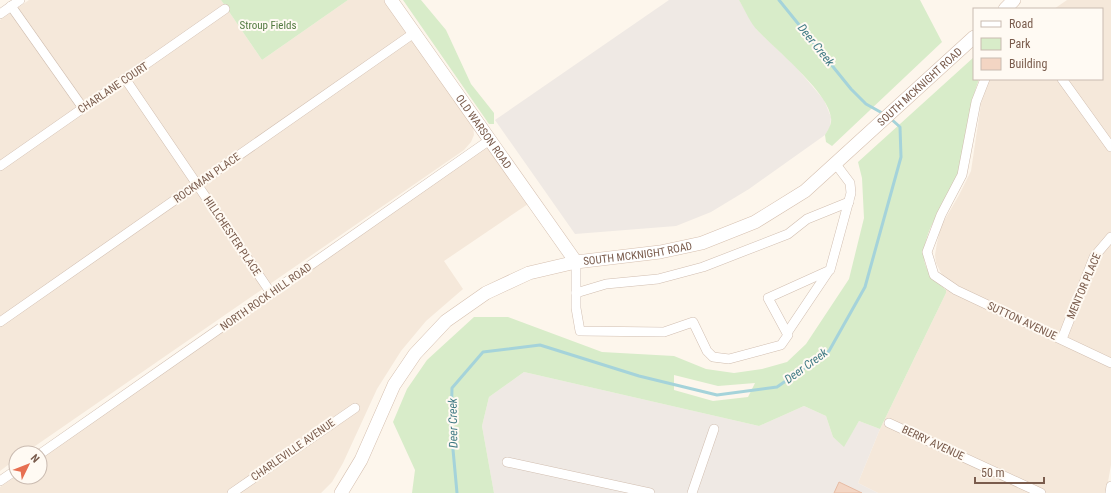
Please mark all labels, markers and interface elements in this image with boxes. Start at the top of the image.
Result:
legend [973,8,1103,80]
text: Road [1009,17,1033,31]
park label: Stroup Fields [240,19,296,32]
water label: Deer Creek [795,21,838,69]
text: Park [1009,37,1031,51]
street label: SOUTH MCKNIGHT ROAD [874,45,964,129]
text: Building [1009,57,1047,71]
street label: CHARLANE COURT [75,60,151,116]
street label: OLD WARSON ROAD [453,92,514,171]
street label: ROCKMAN PLACE [171,150,243,206]
street label: HILLCHESTER PLACE [201,194,264,279]
street label: SOUTH MCKNIGHT ROAD [582,239,693,268]
street label: MENTOR PLACE [1064,251,1104,321]
street label: NORTH ROCK HILL ROAD [218,261,314,333]
street label: SUTTON AVENUE [985,299,1059,343]
water label: Deer Creek [782,345,831,386]
water label: Deer Creek [446,397,460,448]
street label: CHARLEVILLE AVENUE [249,416,338,484]
street label: BERRY AVENUE [900,423,967,463]
north arrow [8,445,48,485]
text: N [28,452,42,466]
scale bar [975,459,1044,485]
text: 50 m [981,466,1005,480]

